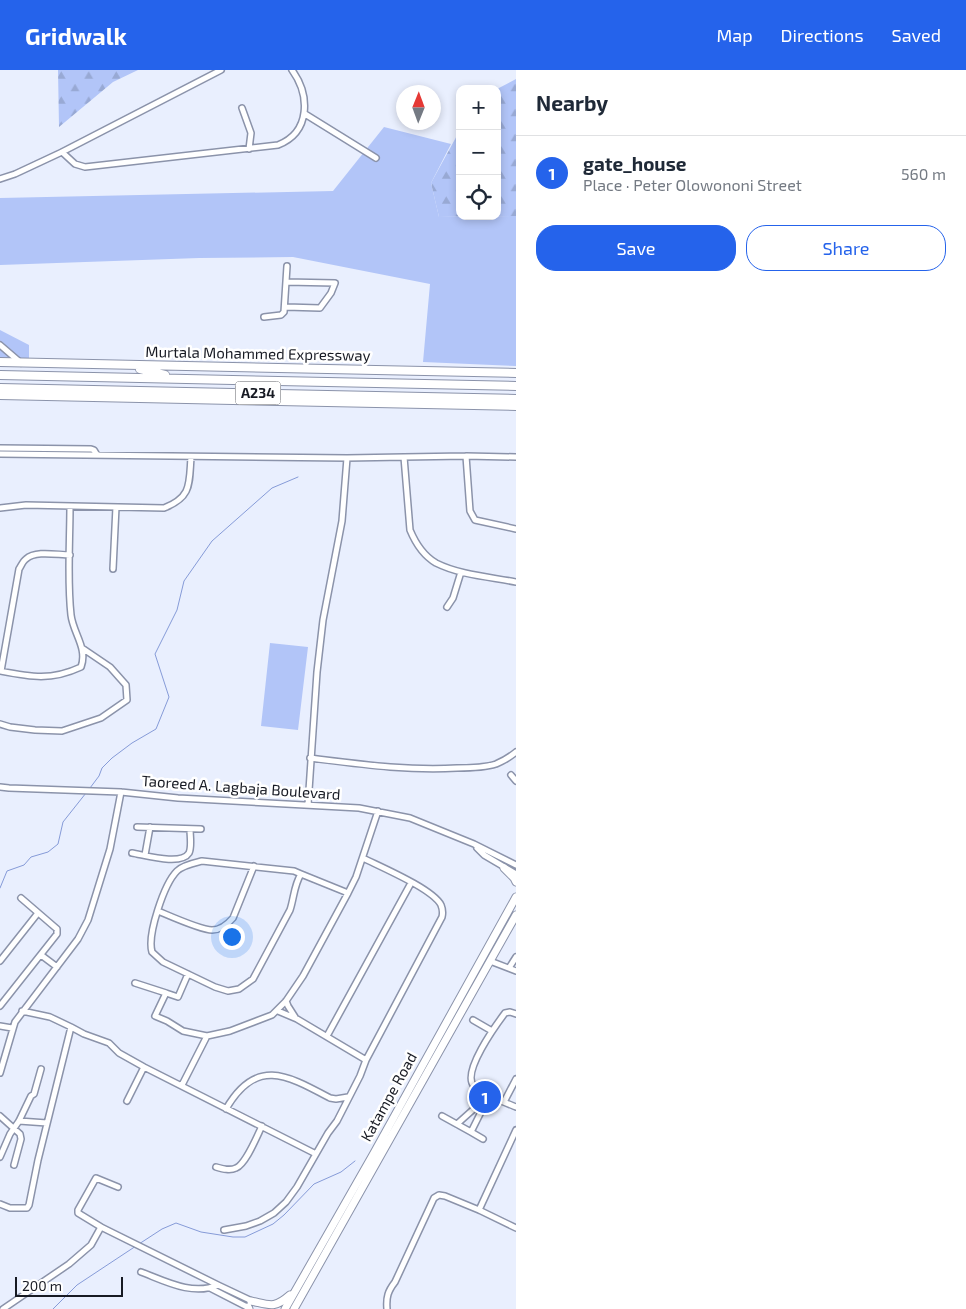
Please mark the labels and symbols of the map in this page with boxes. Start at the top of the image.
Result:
north arrow [396,85,441,130]
street label: Murtala Mohammed Expressway [145,342,371,364]
road number: A234 [236,382,280,404]
street label: Taoreed A. Lagbaja Boulevard [141,771,341,804]
your location [219,924,245,950]
street label: Katampe Road [356,1049,420,1144]
pin: 1 [469,1078,501,1116]
scale bar [15,1274,122,1297]

